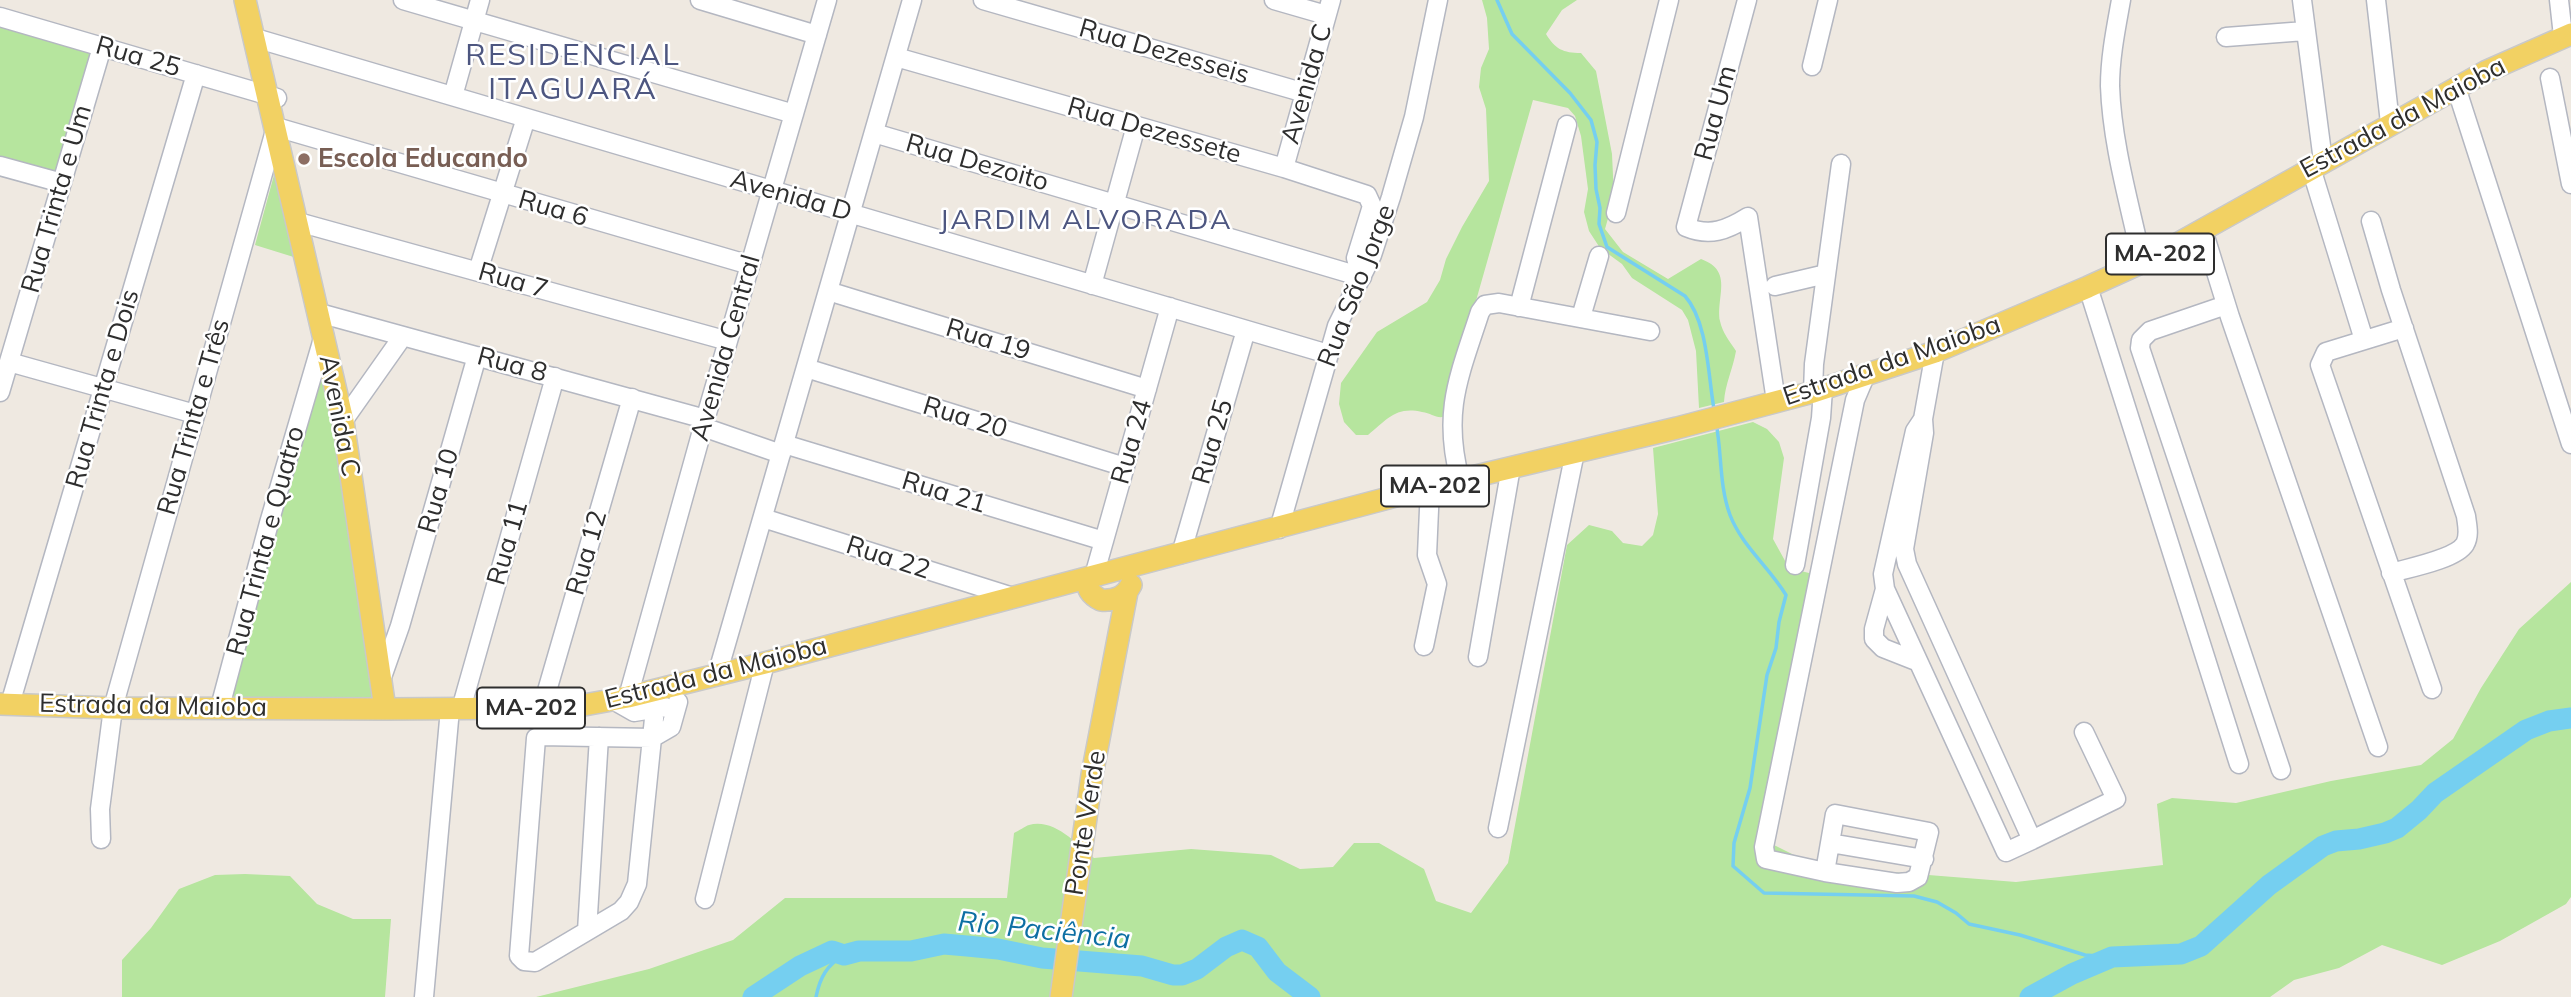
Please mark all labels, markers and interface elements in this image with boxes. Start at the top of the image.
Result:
street label: Rua Dezesseis [1075,13,1253,91]
street label: Avenida C [1275,20,1339,148]
street label: Rua 25 [92,30,184,84]
district label: RESIDENCIAL ITAGUARÁ [467,38,679,108]
street label: Estrada da Maioba [2295,51,2511,185]
street label: Rua Um [1688,62,1744,164]
street label: Rua Dezessete [1064,91,1244,171]
street label: Rua Trinta e Um [15,101,99,297]
street label: Rua Dezoito [902,128,1052,198]
place label: Escola Educando [318,143,528,175]
marker: Escola Educando [296,151,312,167]
street label: Avenida D [727,164,855,228]
street label: Rua 6 [515,184,591,234]
street label: Rua São Jorge [1312,200,1402,372]
district label: JARDIM ALVORADA [941,204,1231,238]
road number: MA-202 [2106,233,2214,274]
street label: Avenida Central [685,251,767,445]
street label: Rua 7 [475,256,551,306]
street label: Rua Trinta e Dois [60,286,146,492]
street label: Estrada da Maioba [1779,309,2005,413]
street label: Rua 19 [942,312,1034,368]
street label: Rua Trinta e Três [151,315,237,519]
street label: Rua 8 [474,341,550,389]
street label: Avenida C [312,352,366,480]
street label: Rua 20 [919,390,1011,446]
street label: Rua 24 [1105,396,1159,488]
street label: Rua 25 [1186,396,1240,488]
street label: Rua Trinta e Quatro [220,423,312,659]
street label: Rua 10 [412,445,466,537]
street label: Rua 21 [898,465,990,521]
road number: MA-202 [1381,466,1489,506]
street label: Rua 11 [481,497,535,589]
street label: Rua 12 [560,507,614,599]
street label: Rua 22 [842,530,934,586]
street label: Estrada da Maioba [602,630,830,716]
street label: Estrada da Maioba [39,688,267,724]
road number: MA-202 [477,688,585,728]
street label: Ponte Verde [1059,748,1113,898]
water label: Rio Paciência [956,905,1132,957]

